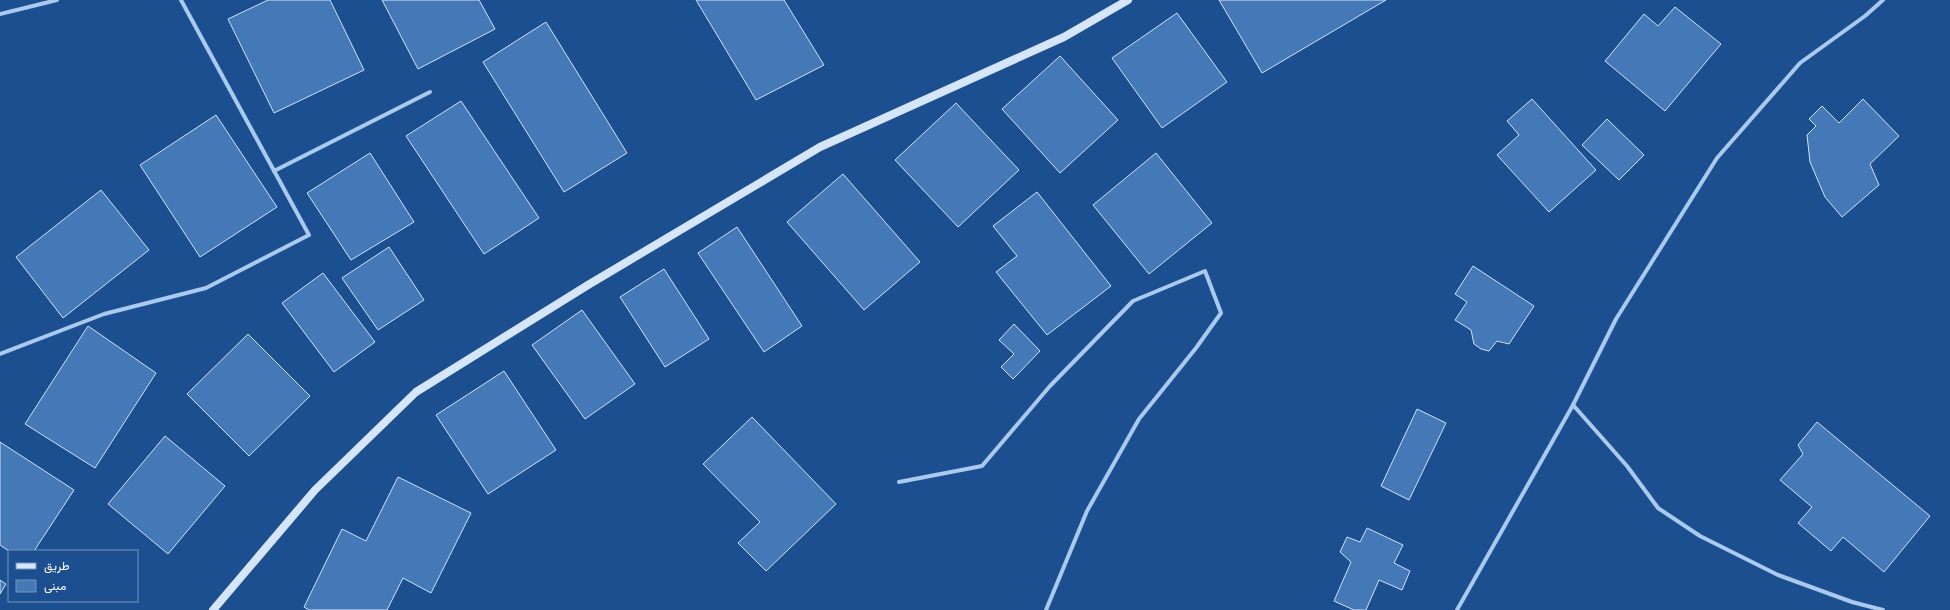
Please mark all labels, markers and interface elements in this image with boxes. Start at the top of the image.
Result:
legend [8,550,138,602]
text: طريق [44,558,70,574]
text: مبنى [44,578,66,594]

